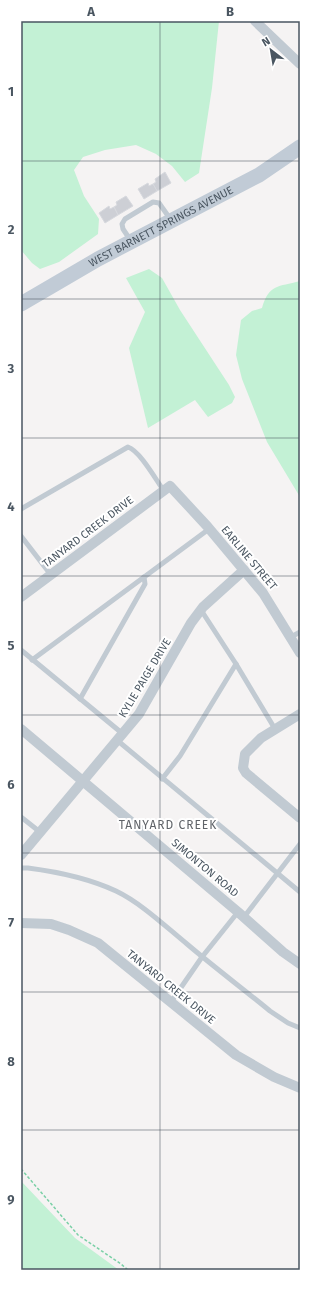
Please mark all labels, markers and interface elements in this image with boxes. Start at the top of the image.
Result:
text: A [86,4,95,19]
text: B [226,4,234,19]
north arrow [251,30,291,70]
text: N [260,34,273,49]
text: 1 [8,84,14,99]
street label: WEST BARNETT SPRINGS AVENUE [86,183,235,270]
text: 2 [8,222,15,237]
text: 3 [7,361,15,376]
street label: TANYARD CREEK DRIVE [40,494,136,570]
text: 4 [7,499,15,514]
street label: EARLINE STREET [218,523,280,593]
street label: KYLIE PAIGE DRIVE [116,636,174,720]
text: 5 [8,638,15,653]
text: 6 [7,777,15,792]
district label: TANYARD CREEK [119,818,217,832]
street label: SIMONTON ROAD [169,836,241,900]
text: 7 [8,915,14,930]
street label: TANYARD CREEK DRIVE [124,947,218,1027]
text: 8 [7,1054,15,1069]
text: 9 [7,1192,15,1207]

